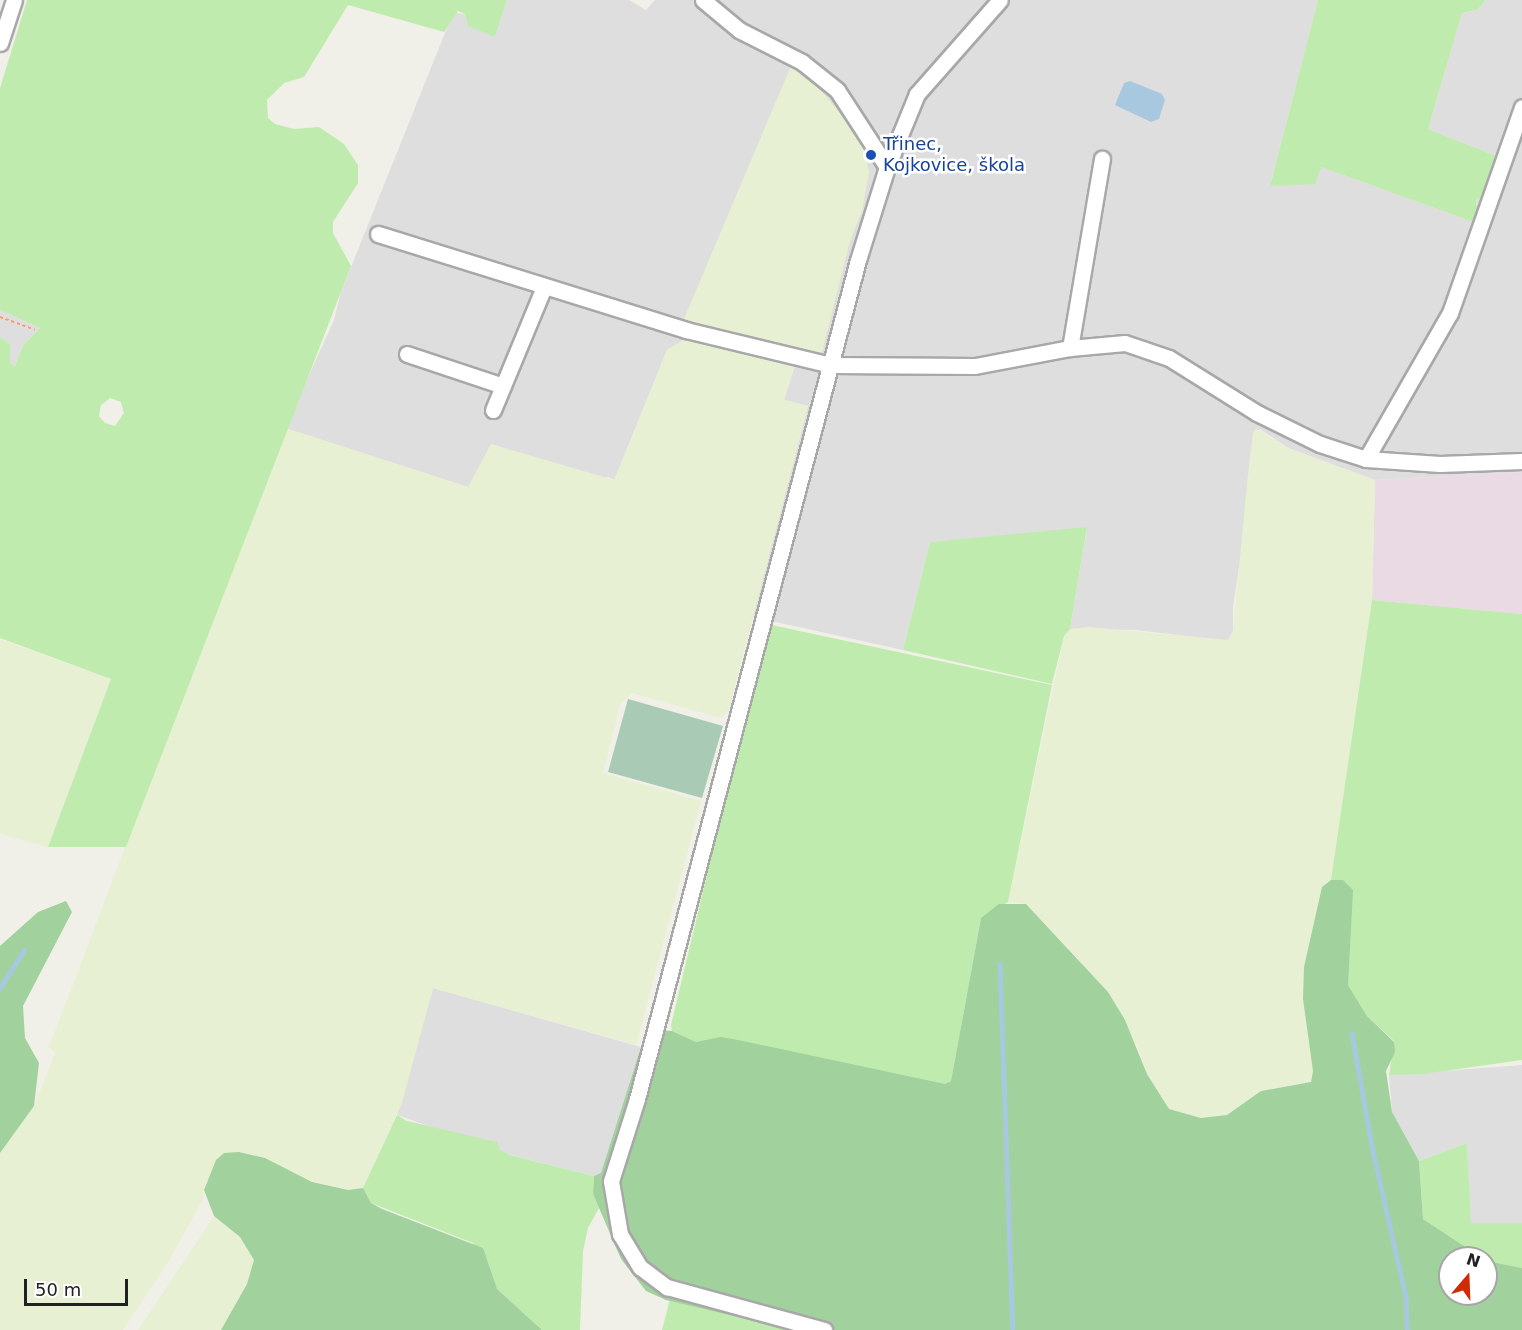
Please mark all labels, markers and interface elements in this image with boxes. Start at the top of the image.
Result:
place label: Třinec, Kojkovice, škola [883,134,1025,176]
marker: Třinec, Kojkovice, škola [864,148,878,162]
north arrow [1438,1246,1498,1306]
text: N [1464,1249,1483,1272]
scale bar [27,1267,130,1305]
text: 50 m [35,1279,81,1300]

